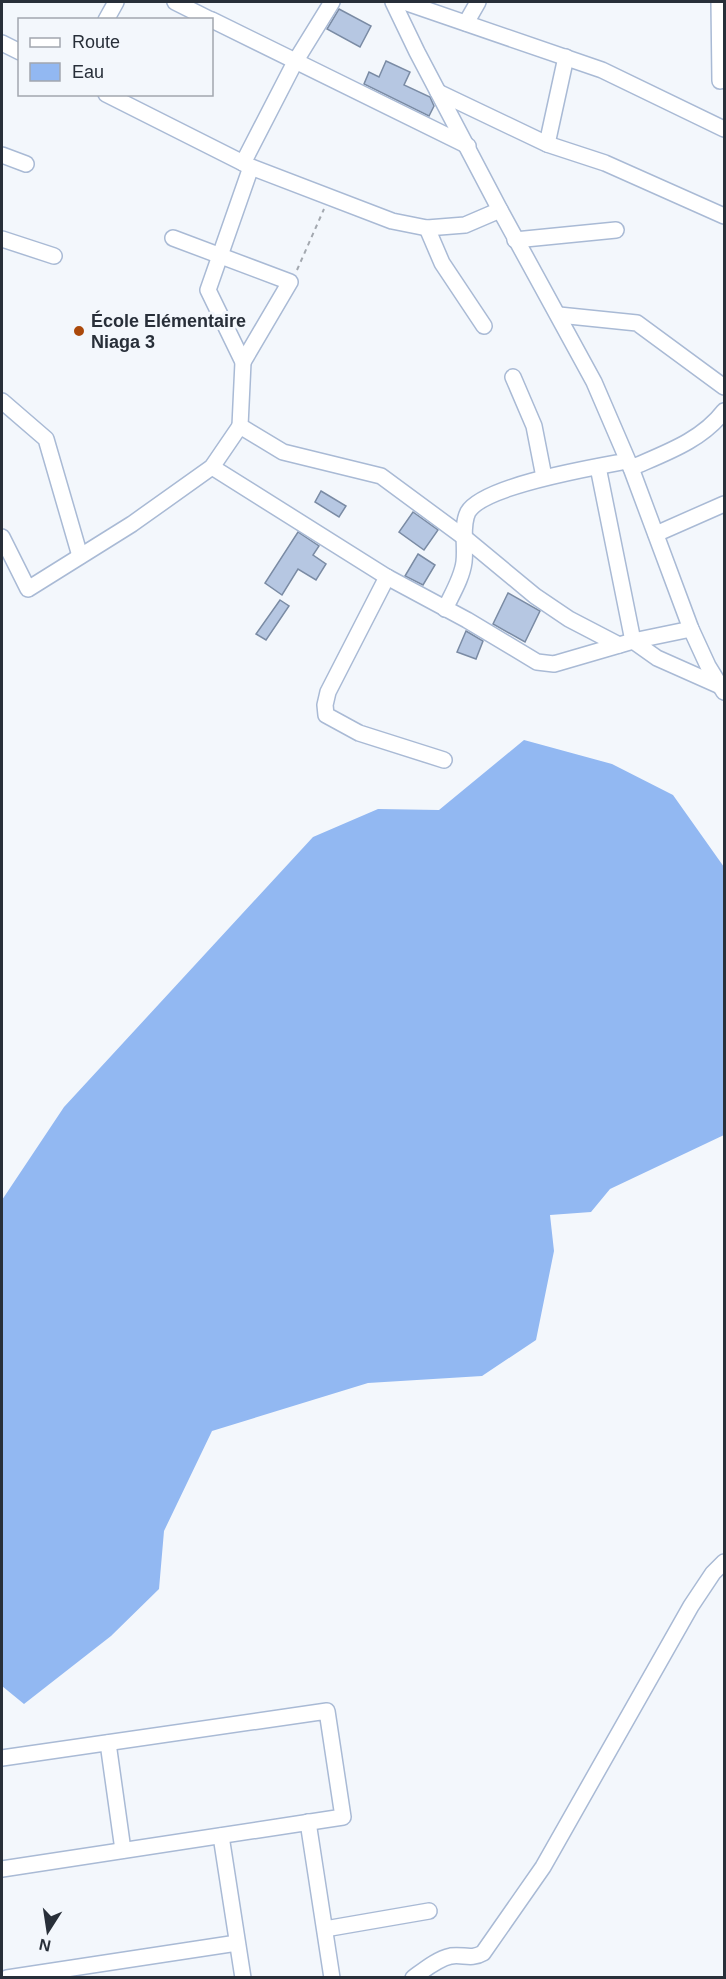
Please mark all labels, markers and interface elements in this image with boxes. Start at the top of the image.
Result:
legend [18,18,213,96]
text: Route [72,32,120,52]
text: Eau [72,62,104,82]
place label: École Elémentaire Niaga 3 [91,310,246,352]
marker: École Elémentaire Niaga 3 [72,324,86,338]
north arrow [18,1901,78,1961]
text: N [38,1936,52,1955]

